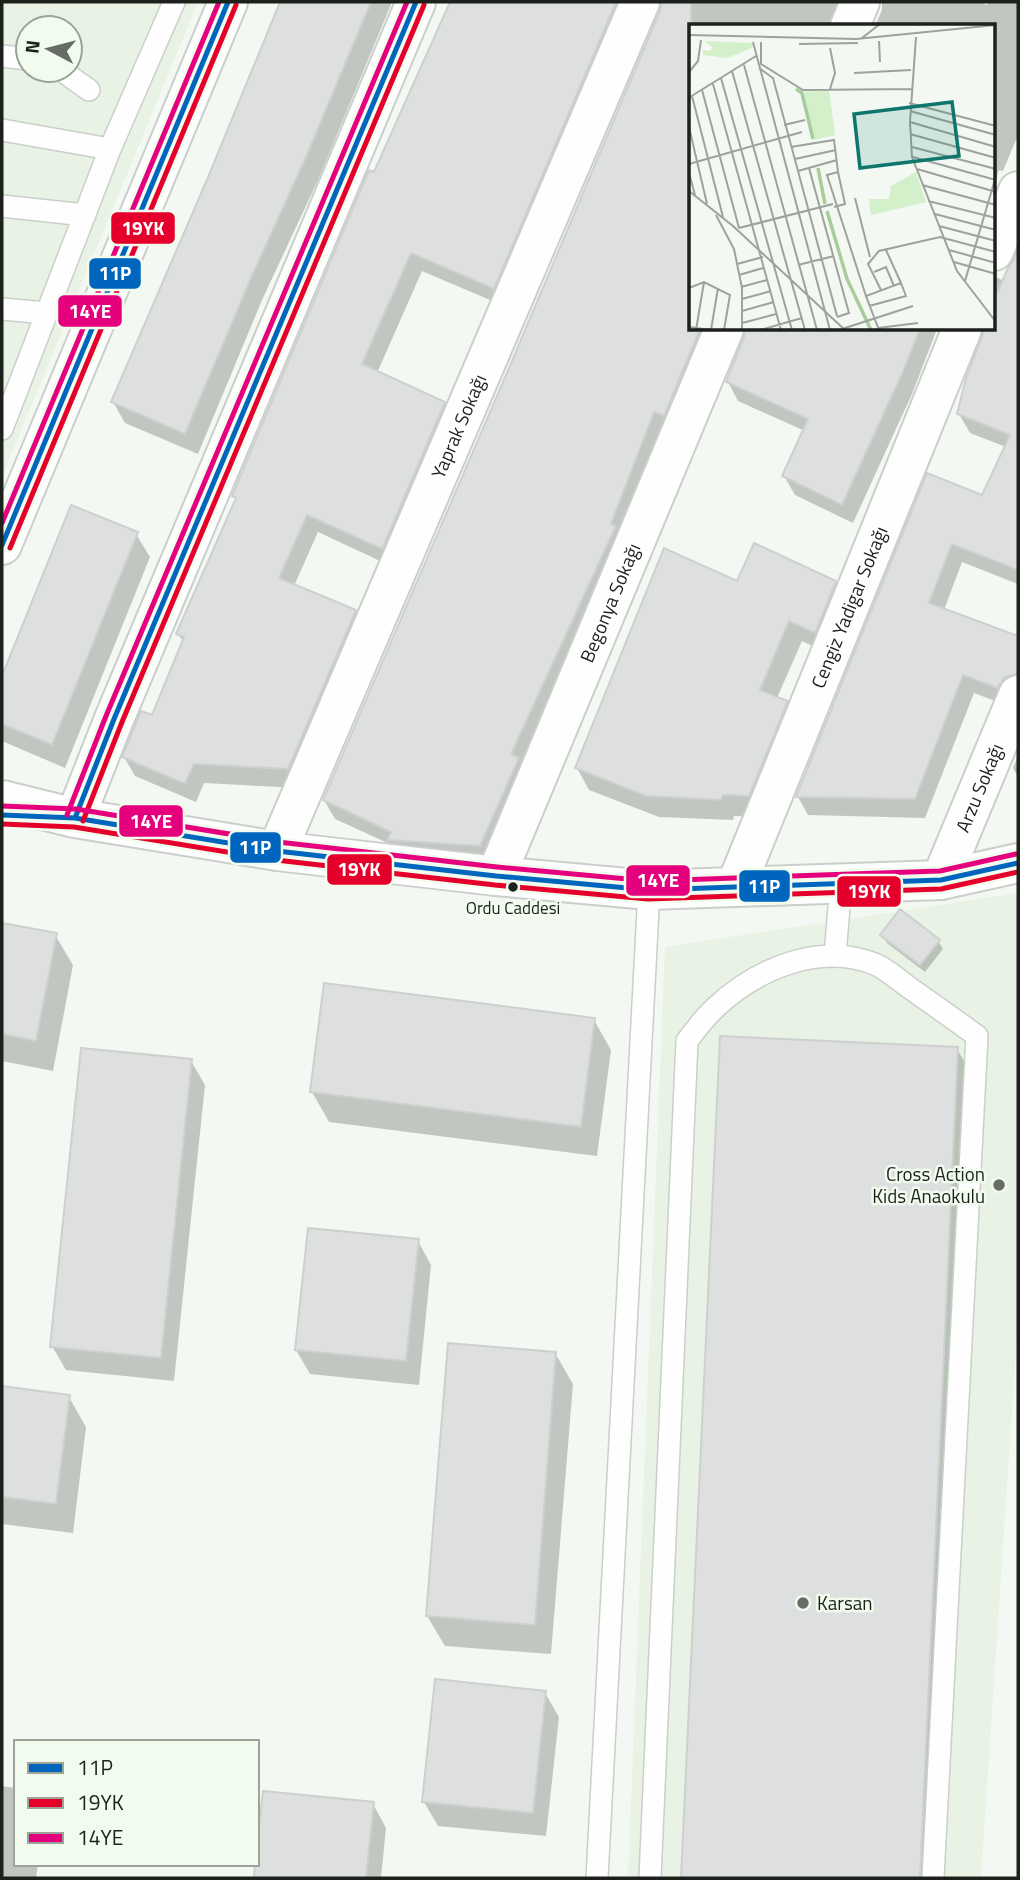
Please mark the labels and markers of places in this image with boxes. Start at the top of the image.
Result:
marker: Ordu Caddesi [506,880,520,894]
place label: Ordu Caddesi [466,895,560,921]
place label: Cross Action Kids Anaokulu [872,1159,985,1210]
marker: Cross Action Kids Anaokulu [991,1177,1007,1193]
place label: Karsan [817,1588,872,1617]
marker: Karsan [795,1595,811,1611]

